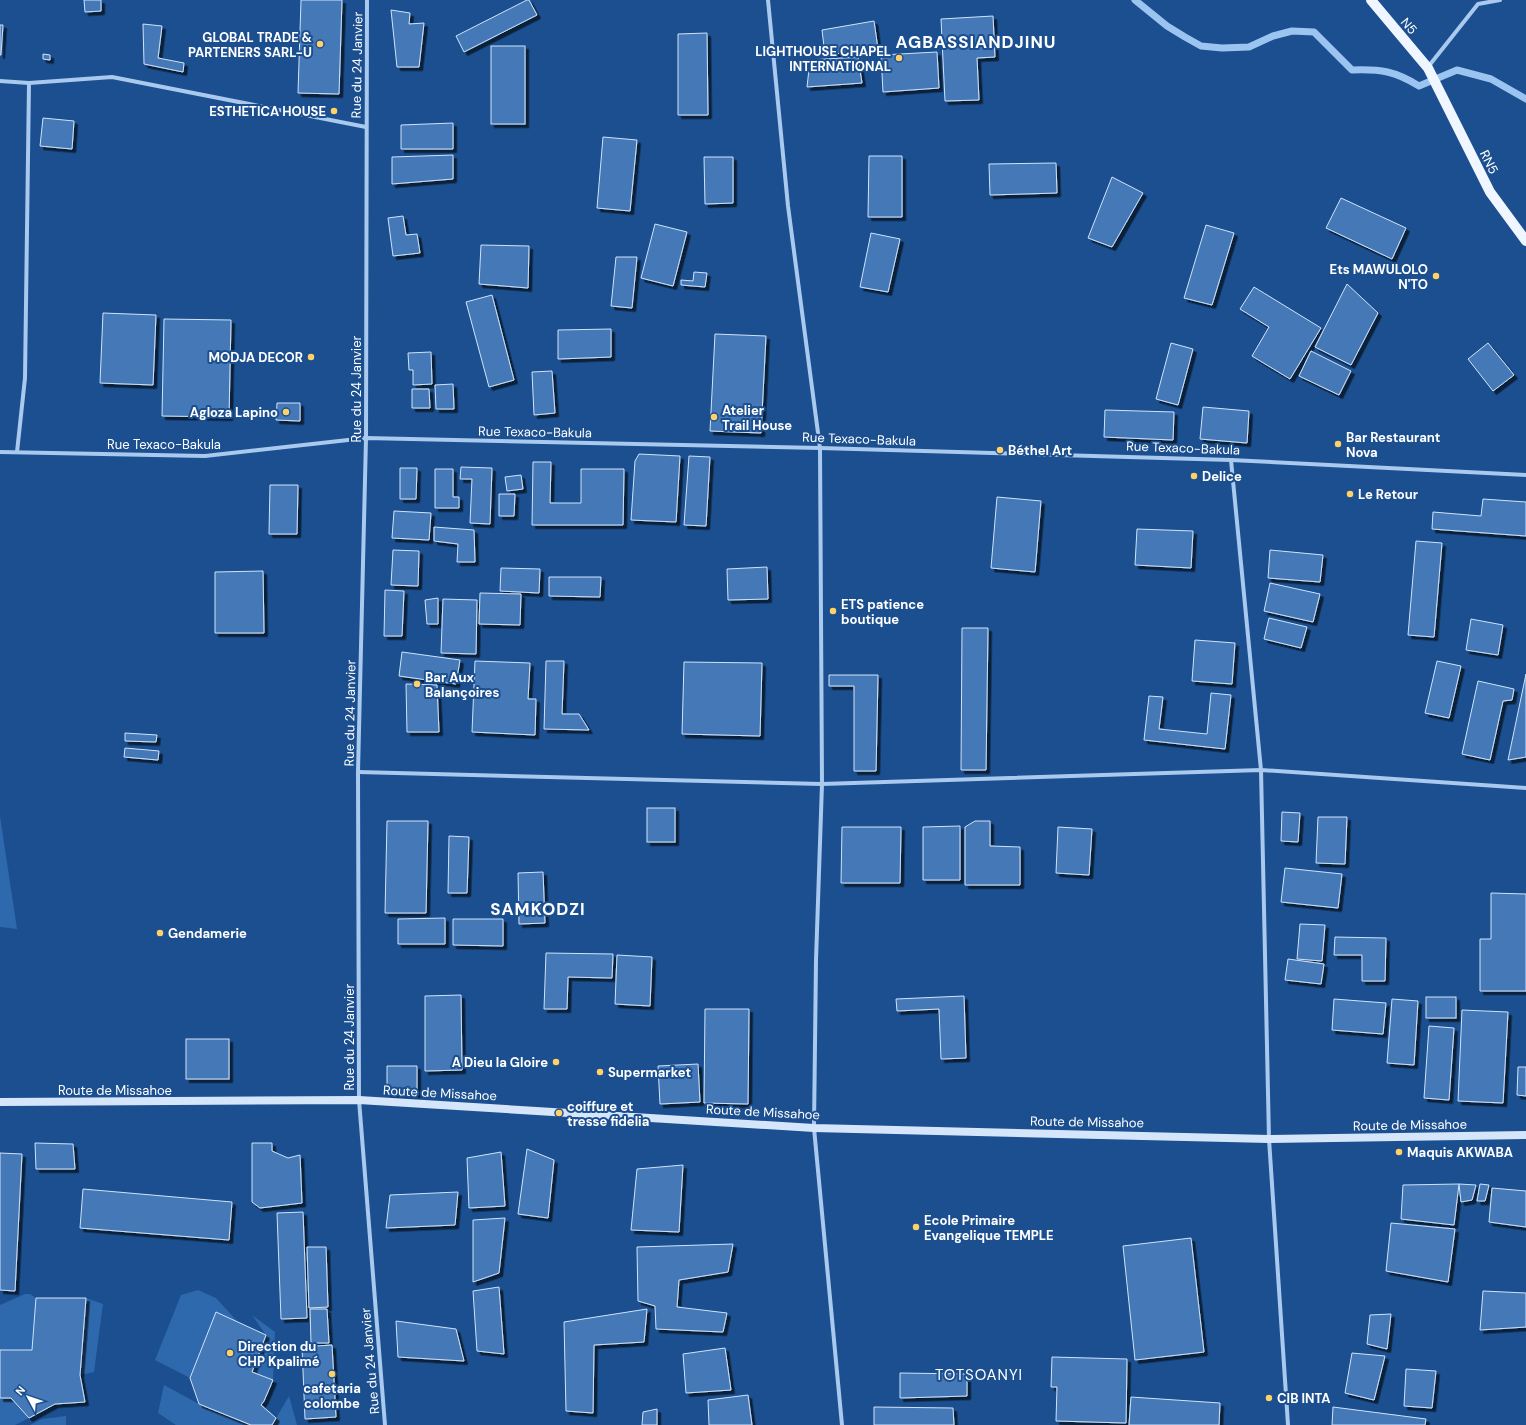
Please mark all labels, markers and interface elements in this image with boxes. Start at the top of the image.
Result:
street label: Rue du 24 Janvier [348,11,366,119]
street label: N5 [1397,14,1421,38]
place label: GLOBAL TRADE & PARTENERS SARL-U [188,29,312,61]
district label: AGBASSIANDJINU [896,31,1056,53]
marker: GLOBAL TRADE & PARTENERS SARL-U [315,39,325,49]
place label: LIGHTHOUSE CHAPEL INTERNATIONAL [755,43,891,75]
marker: LIGHTHOUSE CHAPEL INTERNATIONAL [894,53,904,63]
place label: ESTHETICA HOUSE [209,103,326,120]
marker: ESTHETICA HOUSE [329,106,339,116]
street label: RN5 [1476,147,1502,177]
place label: Ets MAWULOLO N'TO [1330,261,1428,293]
marker: Ets MAWULOLO N'TO [1431,271,1441,281]
street label: Rue du 24 Janvier [348,335,365,442]
place label: MODJA DECOR [208,349,303,366]
marker: MODJA DECOR [306,352,316,362]
place label: Atelier Trail House [722,402,792,434]
place label: Agloza Lapino [190,404,278,421]
marker: Agloza Lapino [281,407,291,417]
marker: Atelier Trail House [709,412,719,422]
street label: Rue Texaco-Bakula [478,423,592,441]
street label: Rue Texaco-Bakula [802,429,916,449]
place label: Bar Restaurant Nova [1346,429,1441,461]
street label: Rue Texaco-Bakula [107,436,221,453]
street label: Rue Texaco-Bakula [1126,438,1240,458]
marker: Bar Restaurant Nova [1333,439,1343,449]
place label: Béthel Art [1008,442,1072,459]
marker: Béthel Art [995,445,1005,455]
place label: Delice [1202,468,1242,485]
marker: Delice [1189,471,1199,481]
place label: Le Retour [1358,486,1419,503]
marker: Le Retour [1345,489,1355,499]
place label: ETS patience boutique [841,596,924,628]
marker: ETS patience boutique [828,606,838,616]
street label: Rue du 24 Janvier [341,659,359,767]
place label: Bar Aux Balançoires [425,669,499,701]
marker: Bar Aux Balançoires [412,679,422,689]
district label: SAMKODZI [490,898,586,920]
place label: Gendamerie [168,925,247,942]
marker: Gendamerie [155,928,165,938]
street label: Rue du 24 Janvier [341,983,358,1090]
place label: A Dieu la Gloire [452,1054,548,1071]
marker: A Dieu la Gloire [551,1057,561,1067]
place label: Supermarket [608,1064,691,1081]
marker: Supermarket [595,1067,605,1077]
street label: Route de Missahoe [58,1082,172,1099]
street label: Route de Missahoe [383,1082,497,1104]
place label: coiffure et tresse fidelia [567,1098,649,1130]
street label: Route de Missahoe [706,1101,820,1123]
marker: coiffure et tresse fidelia [554,1108,564,1118]
street label: Route de Missahoe [1030,1113,1144,1131]
street label: Route de Missahoe [1353,1116,1467,1134]
place label: Maquis AKWABA [1407,1144,1513,1161]
marker: Maquis AKWABA [1394,1147,1404,1157]
place label: Ecole Primaire Evangelique TEMPLE [924,1212,1054,1244]
marker: Ecole Primaire Evangelique TEMPLE [911,1222,921,1232]
street label: Rue du 24 Janvier [357,1307,383,1415]
place label: Direction du CHP Kpalimé [238,1338,320,1370]
marker: Direction du CHP Kpalimé [225,1348,235,1358]
district label: TOTSOANYI [935,1365,1023,1385]
marker: cafetaria colombe [327,1369,337,1379]
north arrow [8,1377,48,1417]
place label: cafetaria colombe [303,1380,361,1412]
text: N [12,1383,28,1398]
place label: CIB INTA [1277,1390,1331,1407]
marker: CIB INTA [1264,1393,1274,1403]

